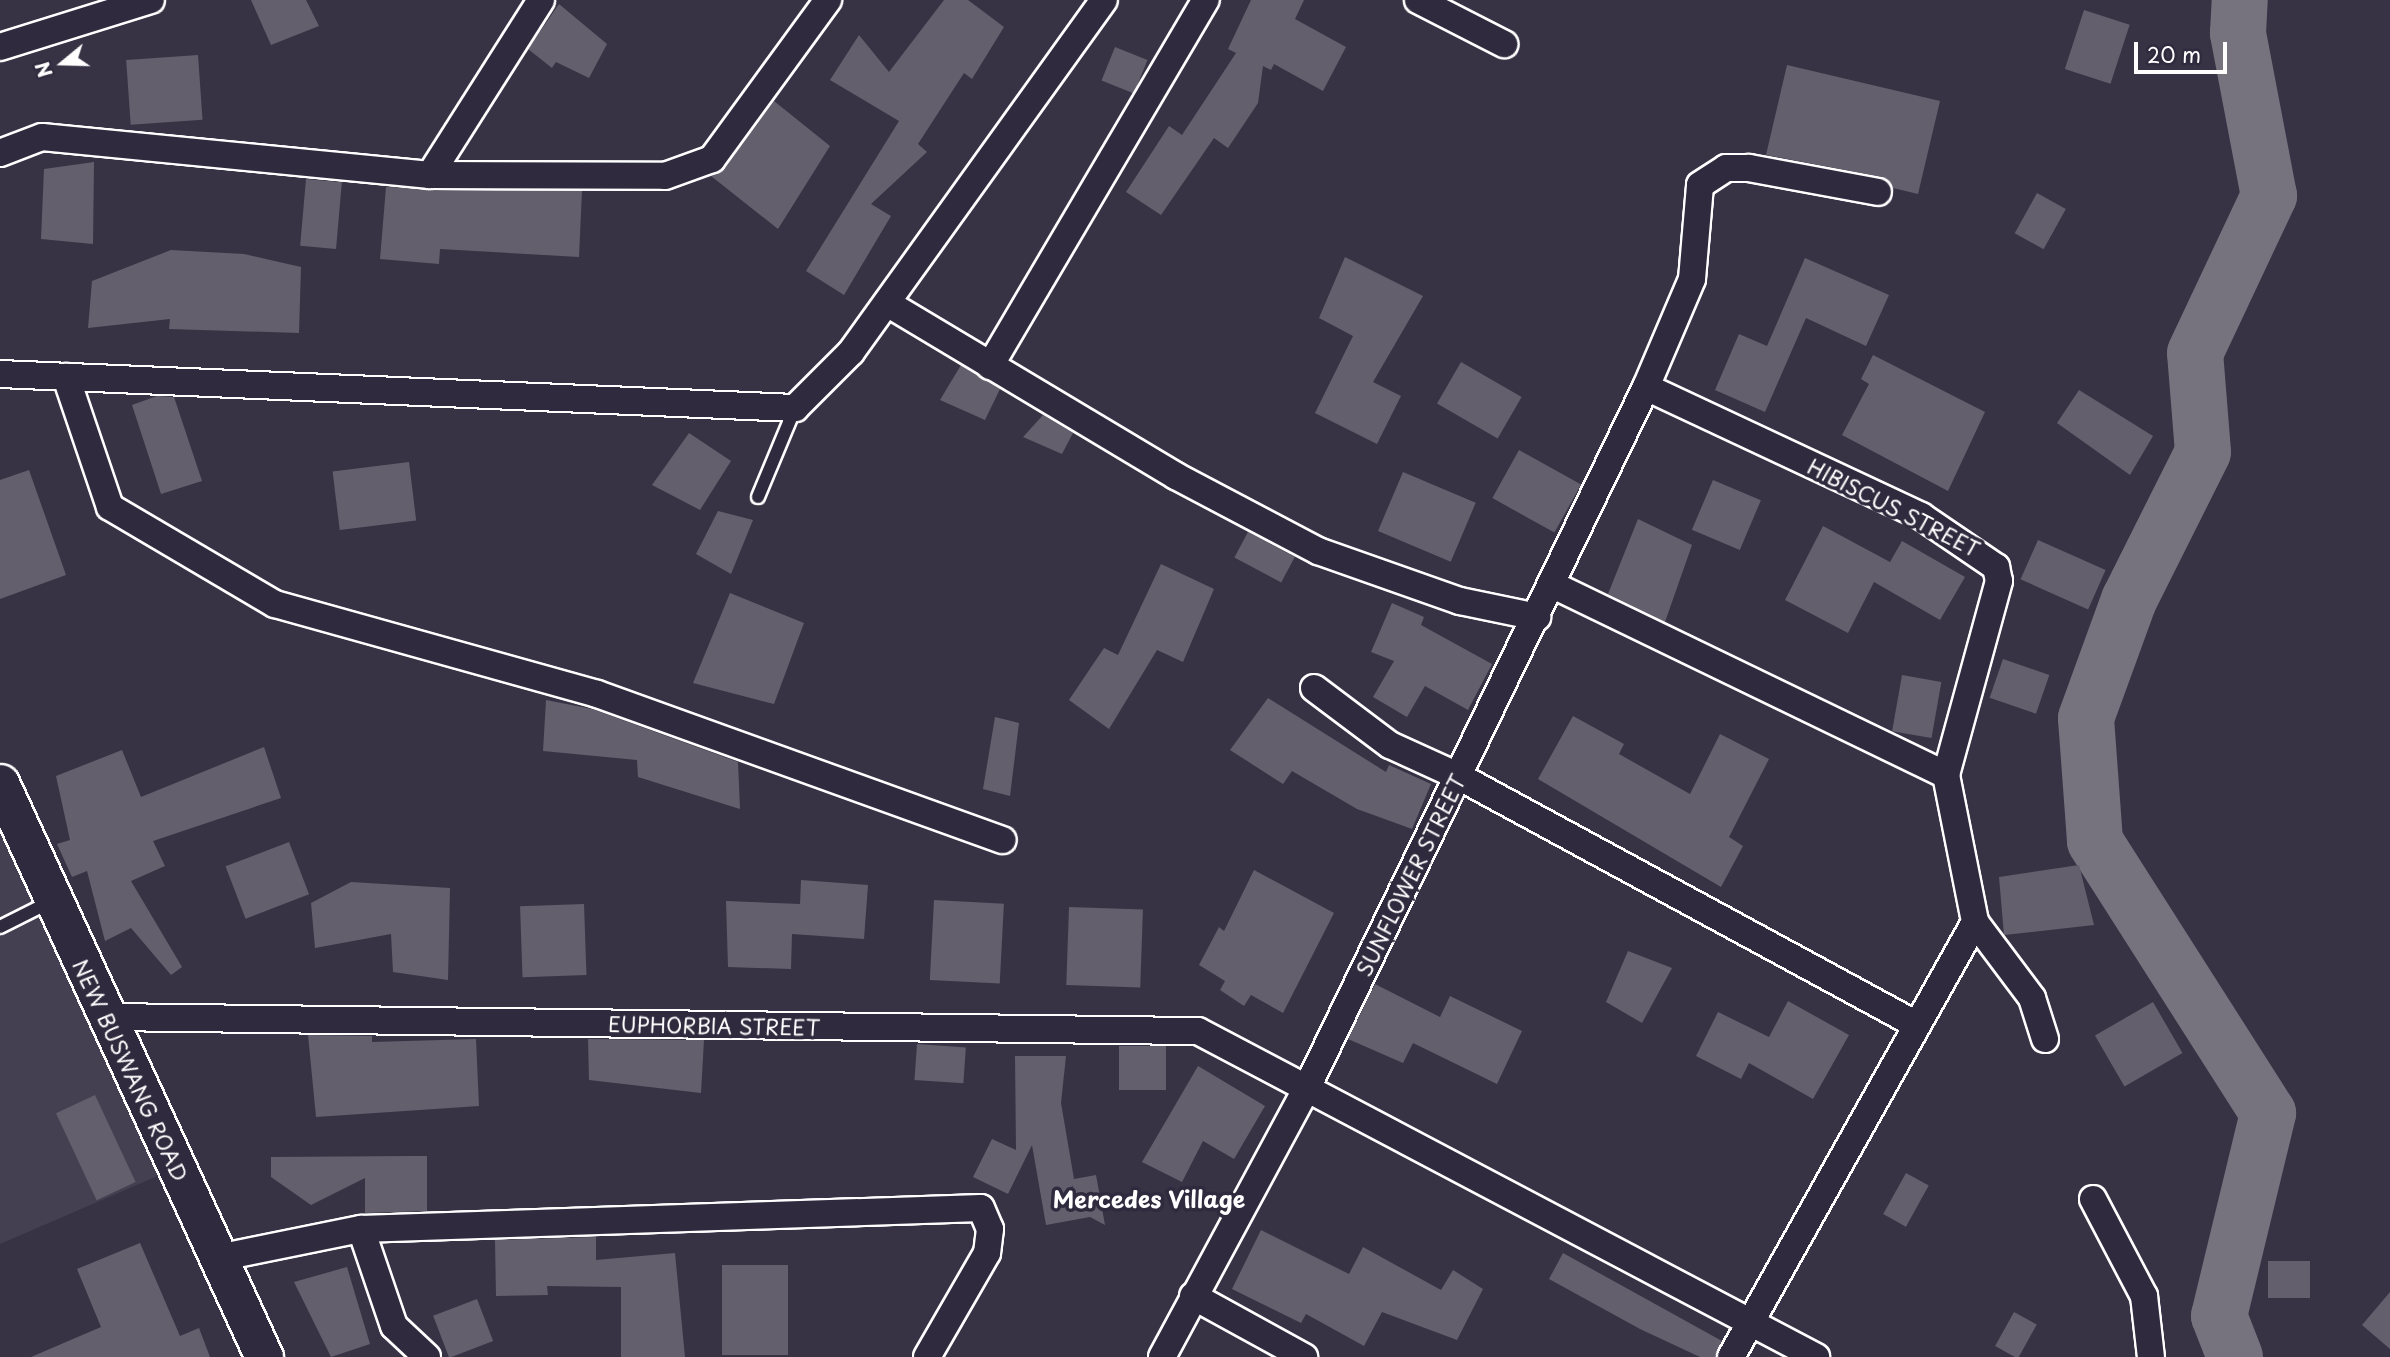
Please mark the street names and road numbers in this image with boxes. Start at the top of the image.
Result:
street label: HIBISCUS STREET [1804,453,1984,561]
street label: SUNFLOWER STREET [1350,769,1470,981]
street label: NEW BUSWANG ROAD [68,954,194,1186]
street label: EUPHORBIA STREET [607,1011,821,1039]

